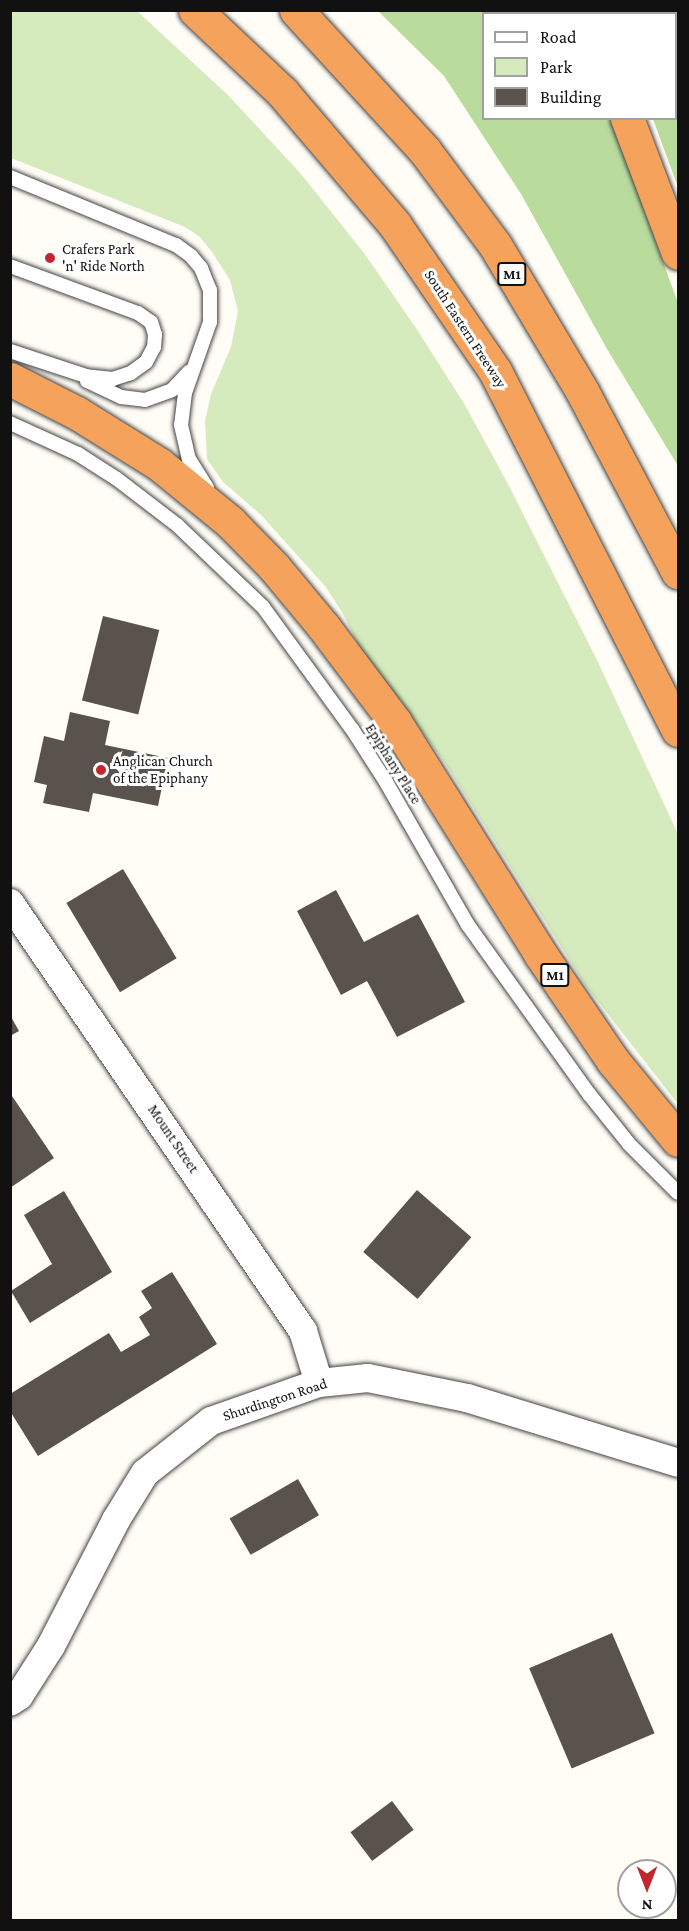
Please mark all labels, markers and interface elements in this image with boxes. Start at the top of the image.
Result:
legend [482,12,677,120]
text: Road [540,27,577,47]
text: Park [540,57,572,77]
text: Building [540,87,601,107]
place label: Crafers Park 'n' Ride North [62,240,145,275]
marker: Crafers Park 'n' Ride North [43,251,57,265]
road number: M1 [497,263,527,285]
street label: South Eastern Freeway [420,267,510,391]
street label: Epiphany Place [361,720,425,808]
place label: Anglican Church of the Epiphany [113,752,213,787]
marker: Anglican Church of the Epiphany [94,763,108,777]
road number: M1 [540,964,570,986]
street label: Mount Street [143,1101,203,1177]
street label: Shurdington Road [221,1375,329,1425]
north arrow [617,1859,677,1919]
text: N [642,1897,652,1914]

